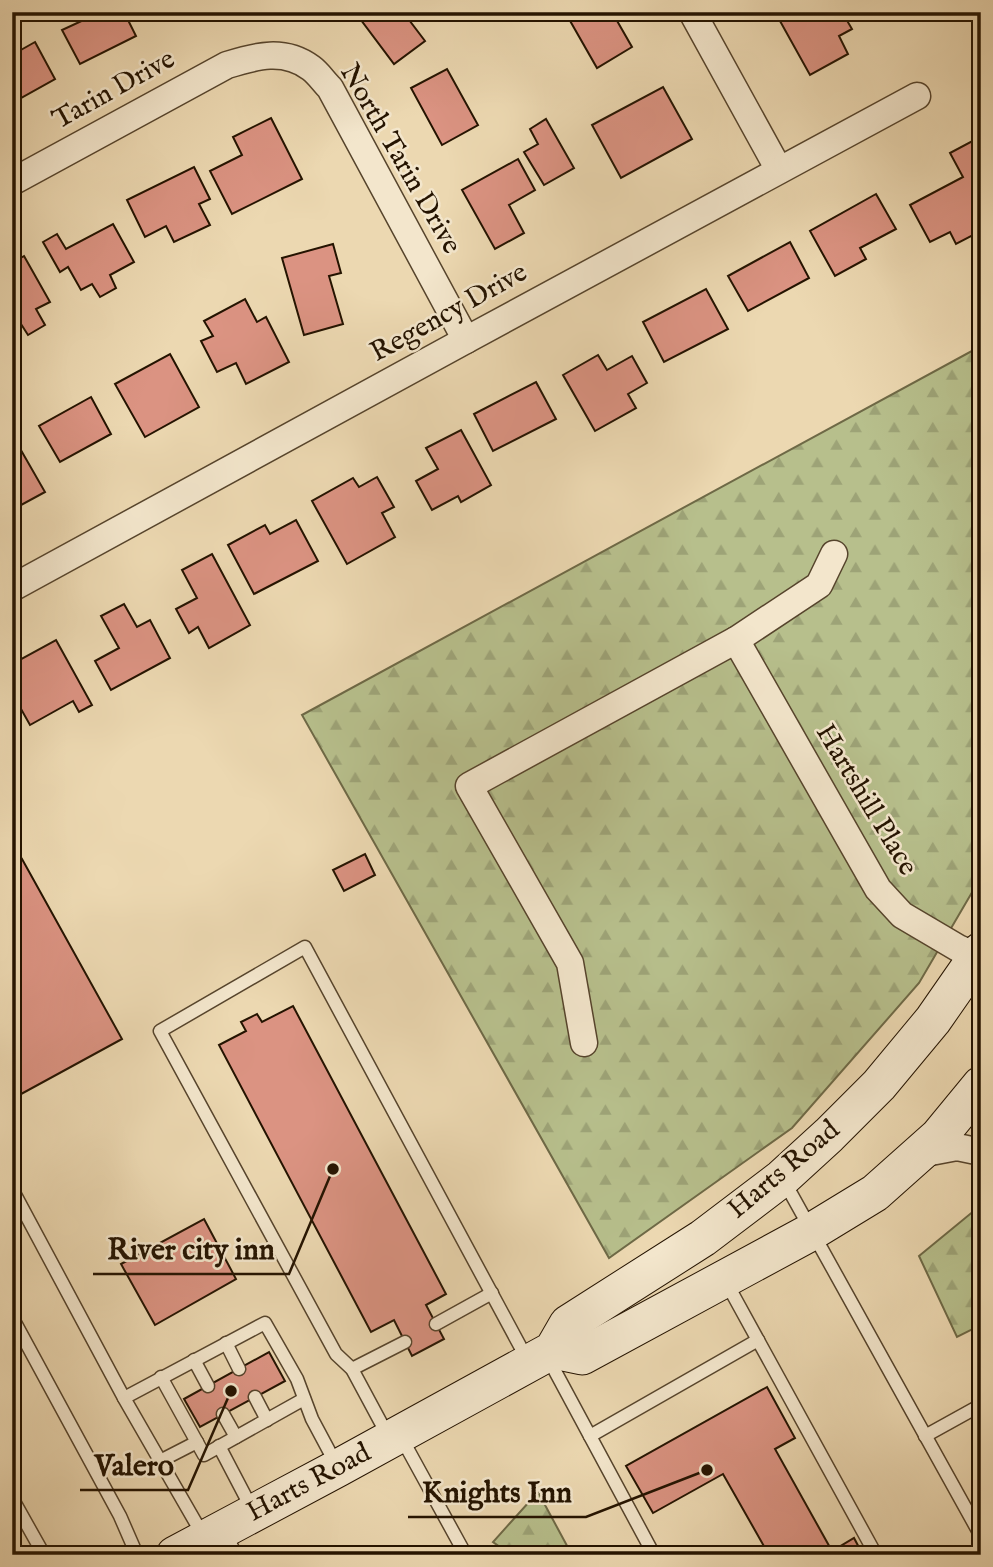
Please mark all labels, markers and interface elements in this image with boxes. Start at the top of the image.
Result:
street label: Tarin Drive [47,42,181,138]
street label: North Tarin Drive [331,58,469,260]
street label: Regency Drive [364,255,534,371]
street label: Hartshill Place [807,718,925,882]
street label: Harts Road [721,1113,847,1227]
callout: River city inn [93,1223,289,1274]
text: River city inn [107,1232,275,1270]
street label: Harts Road [241,1436,377,1530]
callout: Valero [80,1439,188,1490]
text: Valero [93,1448,174,1486]
callout: Knights Inn [408,1466,586,1517]
text: Knights Inn [422,1475,572,1513]

